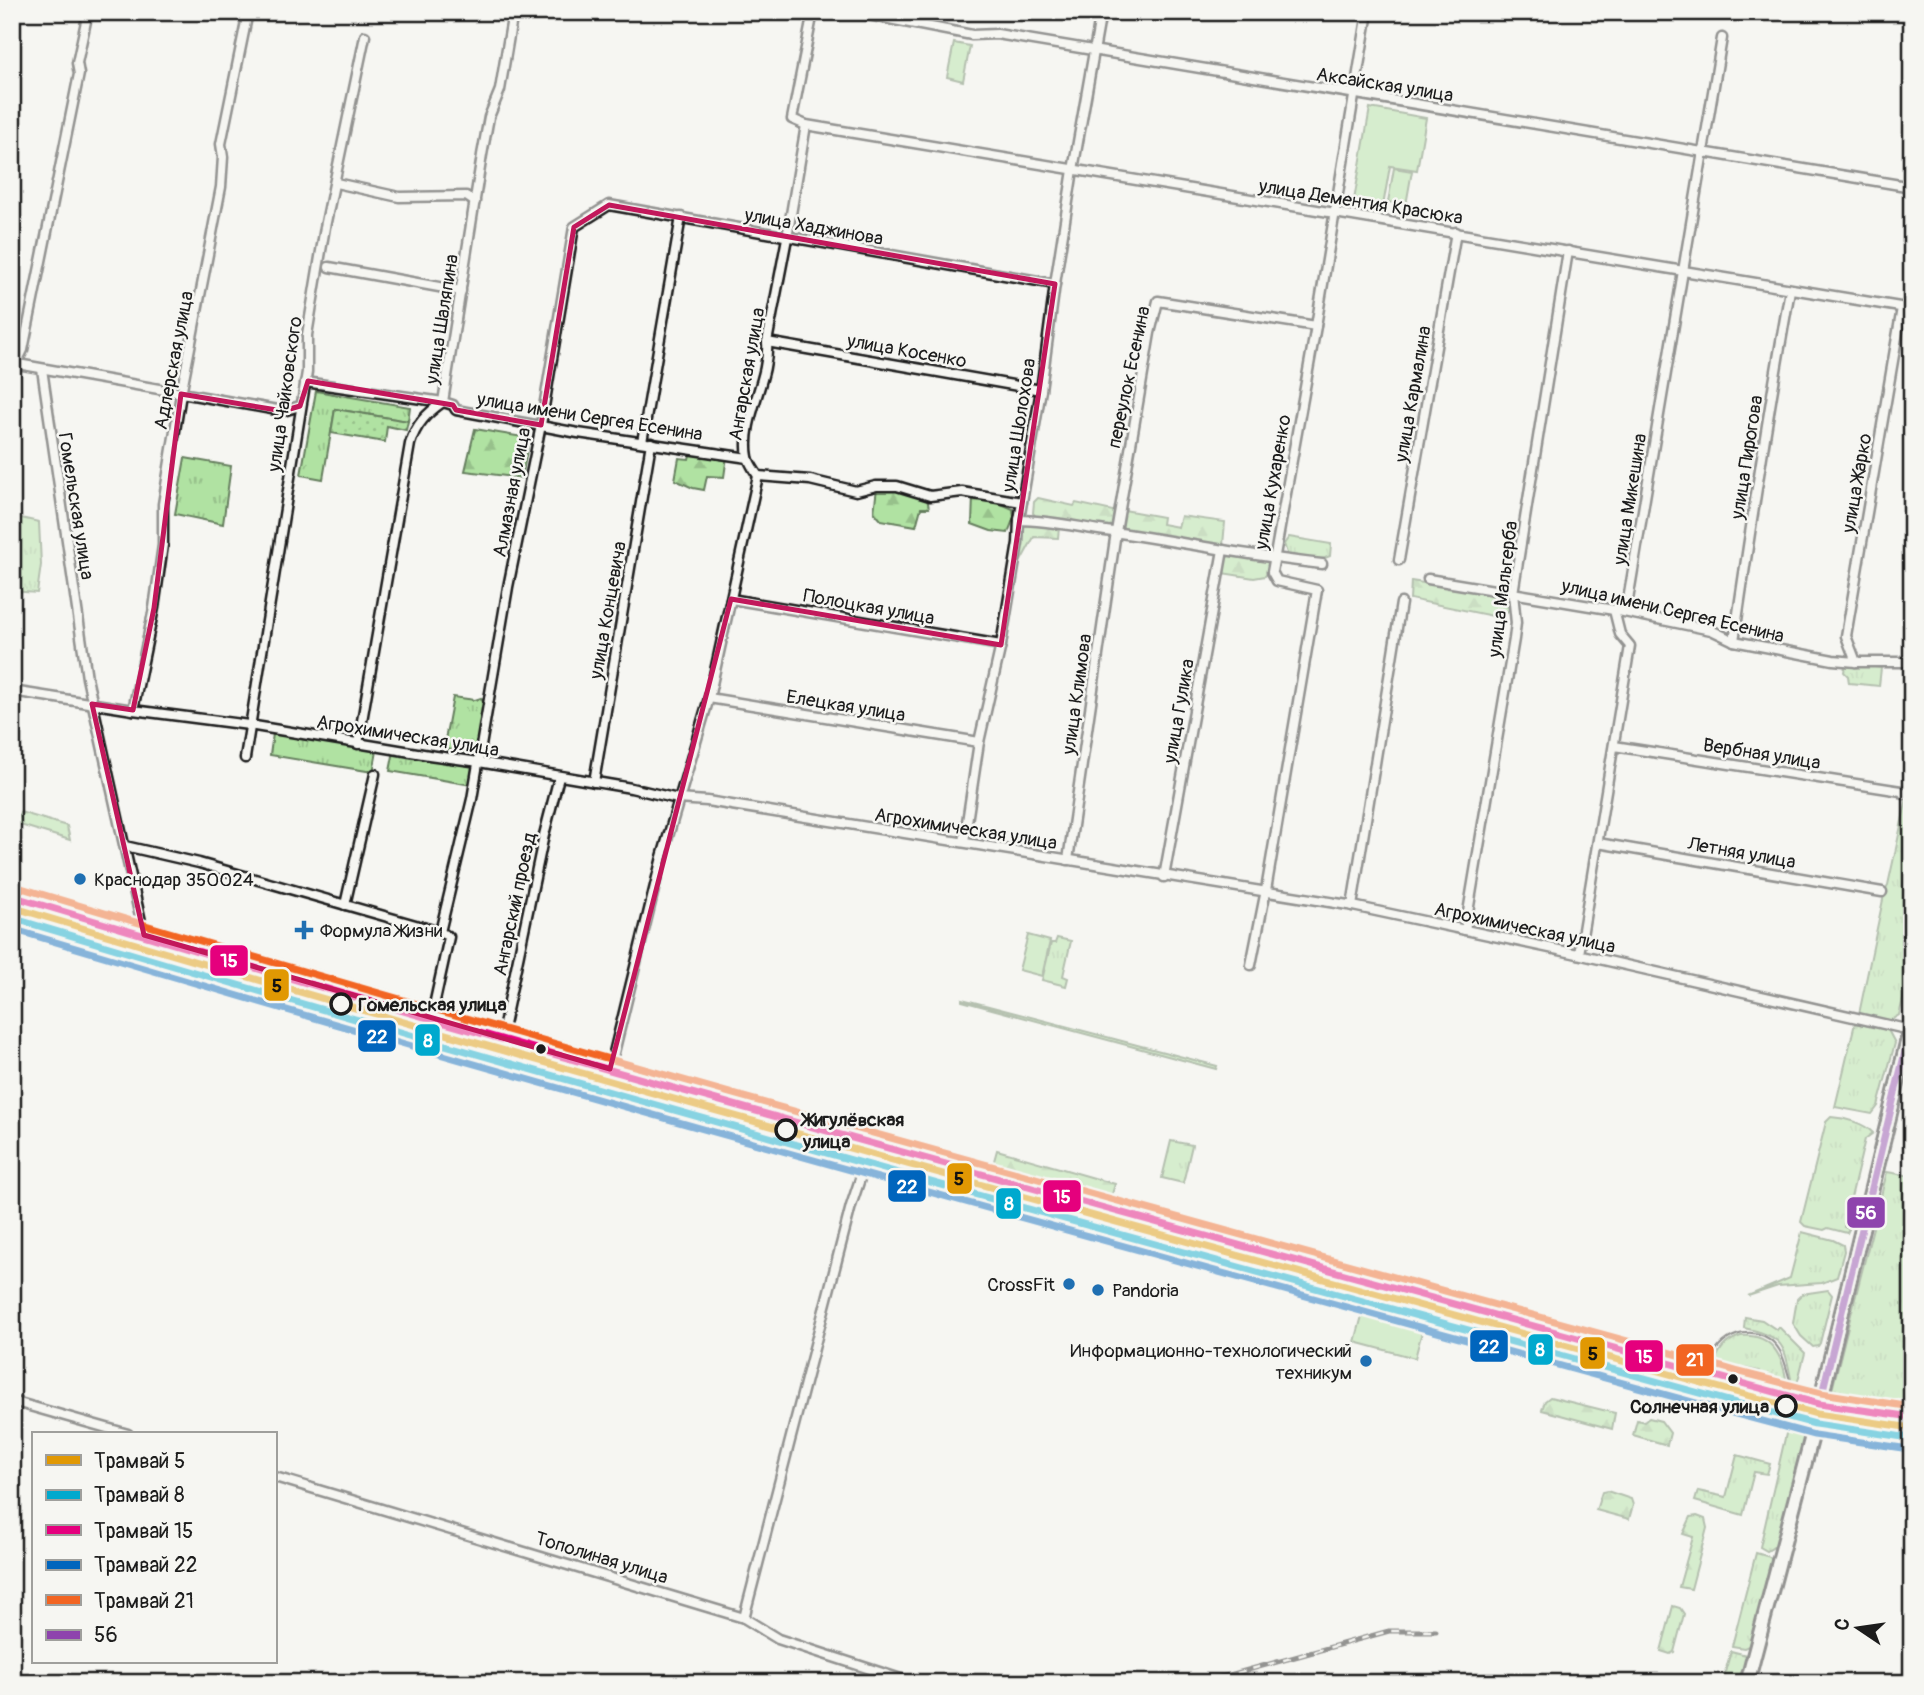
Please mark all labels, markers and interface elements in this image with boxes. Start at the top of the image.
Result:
street label: Аксайская улица [1315,62,1455,108]
street label: улица Дементия Красюка [1256,174,1465,230]
street label: улица Хаджинова [742,203,885,251]
street label: улица Шаляпина [420,252,464,387]
street label: Адлерская улица [149,289,199,432]
street label: переулок Есенина [1102,304,1156,451]
street label: Ангарская улица [723,306,771,443]
street label: улица Чайковского [262,315,308,474]
street label: улица Кармалина [1389,324,1437,465]
street label: улица Косенко [844,328,969,373]
street label: улица Шолохова [996,356,1041,495]
street label: улица имени Сергея Есенина [474,387,704,447]
street label: улица Пирогова [1725,393,1769,522]
street label: улица Кухаренко [1249,413,1297,553]
street label: Алмазная улица [488,425,536,559]
street label: Гомельская улица [53,431,100,582]
street label: улица Микешина [1608,431,1652,568]
street label: улица Жарко [1836,432,1878,536]
street label: улица Мальгерба [1483,519,1523,660]
street label: улица Концевича [584,539,632,682]
street label: улица имени Сергея Есенина [1558,573,1787,648]
street label: Полоцкая улица [801,584,936,630]
street label: улица Климова [1056,632,1097,757]
street label: улица Гулика [1158,657,1200,766]
street label: Елецкая улица [785,685,907,727]
street label: Агрохимическая улица [315,710,501,762]
street label: Вербная улица [1701,733,1822,775]
street label: Агрохимическая улица [873,803,1059,855]
street label: Ангарский проезд [488,830,542,978]
street label: Летняя улица [1685,832,1798,874]
place label: Краснодар 350024 [94,868,254,892]
marker: Краснодар 350024 [72,871,88,887]
street label: Агрохимическая улица [1432,897,1618,959]
place label: Формула Жизни [320,919,443,943]
marker: Формула Жизни [294,920,314,940]
line badge: 15 [209,944,249,977]
text: 15 [220,949,238,973]
line badge: 5 [263,968,290,1002]
text: 5 [272,974,282,998]
marker: Гомельская улица [330,993,352,1015]
place label: Гомельская улица [358,993,507,1017]
line badge: 22 [357,1019,397,1053]
line badge: 8 [414,1023,441,1057]
text: 22 [366,1025,388,1049]
text: 8 [423,1029,433,1053]
unlabelled marker [534,1042,548,1056]
place label: Жигулёвская улица [800,1108,904,1154]
marker: Жигулёвская улица [775,1119,797,1141]
line badge: 5 [946,1162,973,1195]
text: 5 [954,1167,964,1191]
line badge: 22 [887,1169,927,1203]
text: 22 [896,1175,918,1199]
line badge: 15 [1042,1179,1082,1213]
text: 15 [1053,1185,1071,1209]
line badge: 8 [995,1187,1022,1220]
text: 8 [1004,1192,1014,1216]
line badge: 56 [1846,1196,1886,1229]
text: 56 [1855,1201,1877,1225]
place label: CrossFit [987,1273,1055,1297]
marker: CrossFit [1061,1276,1077,1292]
place label: Pandoria [1112,1279,1179,1303]
marker: Pandoria [1090,1282,1106,1298]
line badge: 22 [1469,1329,1509,1363]
line badge: 8 [1527,1333,1554,1366]
text: 22 [1478,1335,1500,1359]
line badge: 5 [1579,1336,1606,1370]
text: 8 [1535,1338,1545,1362]
place label: Информационно-технологический техникум [1070,1339,1352,1385]
line badge: 15 [1624,1339,1664,1373]
text: 5 [1588,1342,1598,1366]
line badge: 21 [1675,1343,1715,1377]
text: 15 [1635,1345,1653,1369]
text: 21 [1686,1348,1704,1372]
marker: Информационно-технологический техникум [1358,1353,1374,1369]
unlabelled marker [1726,1372,1740,1386]
place label: Солнечная улица [1630,1395,1769,1419]
marker: Солнечная улица [1775,1395,1797,1417]
legend [32,1432,276,1664]
text: Трамвай 5 [94,1448,185,1475]
text: Трамвай 8 [94,1482,185,1509]
text: Трамвай 15 [94,1518,194,1545]
street label: Тополиная улица [532,1526,671,1590]
text: Трамвай 22 [94,1552,197,1579]
text: Трамвай 21 [94,1588,194,1615]
north arrow [1822,1594,1892,1664]
text: С [1829,1616,1855,1633]
text: 56 [94,1622,118,1649]

